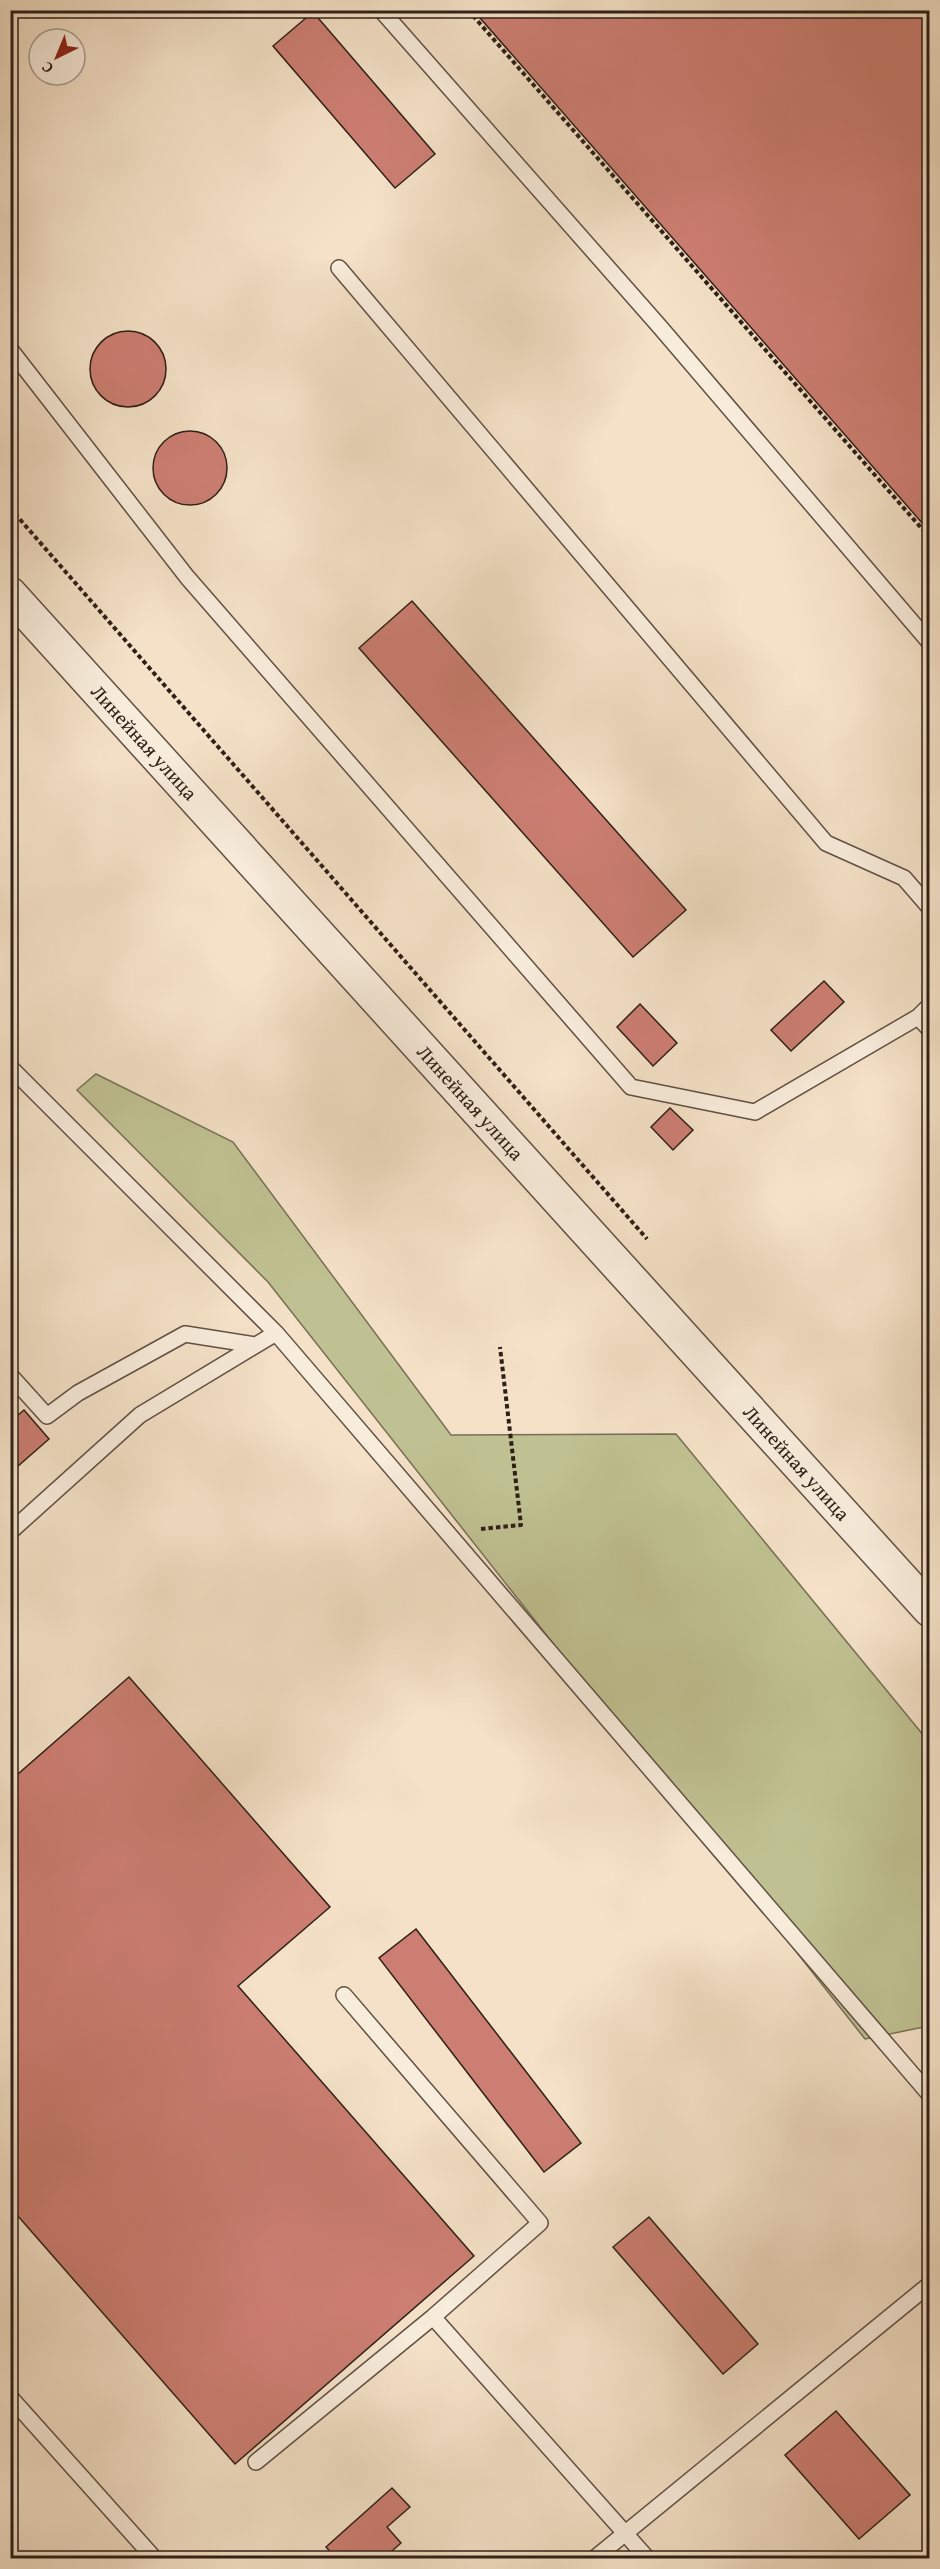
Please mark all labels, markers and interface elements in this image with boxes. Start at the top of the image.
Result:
north arrow [27,27,87,87]
text: С [35,56,58,80]
street label: Линейная улица [84,678,205,807]
street label: Линейная улица [411,1038,531,1167]
street label: Линейная улица [737,1398,858,1527]

